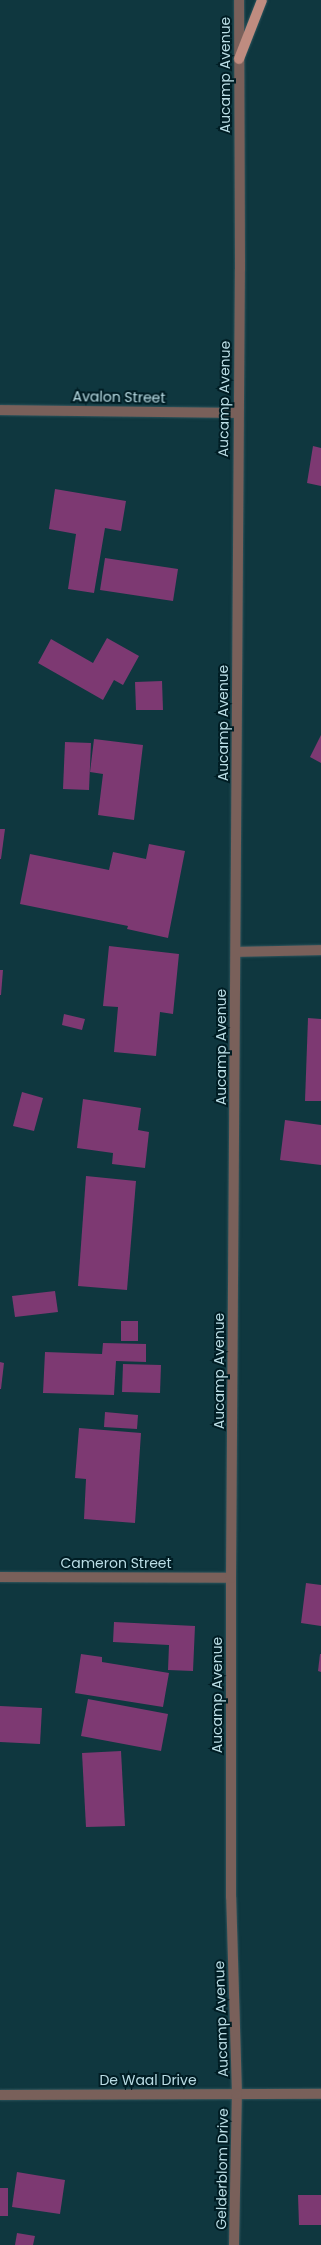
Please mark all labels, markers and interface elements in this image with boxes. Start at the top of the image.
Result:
street label: Aucamp Avenue [217,17,233,133]
street label: Aucamp Avenue [215,341,233,457]
street label: Avalon Street [72,388,166,406]
street label: Aucamp Avenue [215,665,231,781]
street label: Aucamp Avenue [213,989,229,1105]
street label: Aucamp Avenue [211,1313,227,1429]
street label: Cameron Street [60,1555,172,1571]
street label: Aucamp Avenue [209,1637,225,1753]
street label: Aucamp Avenue [211,1960,231,2078]
street label: De Waal Drive [99,2072,197,2088]
street label: Gelderblom Drive [213,2108,231,2230]

